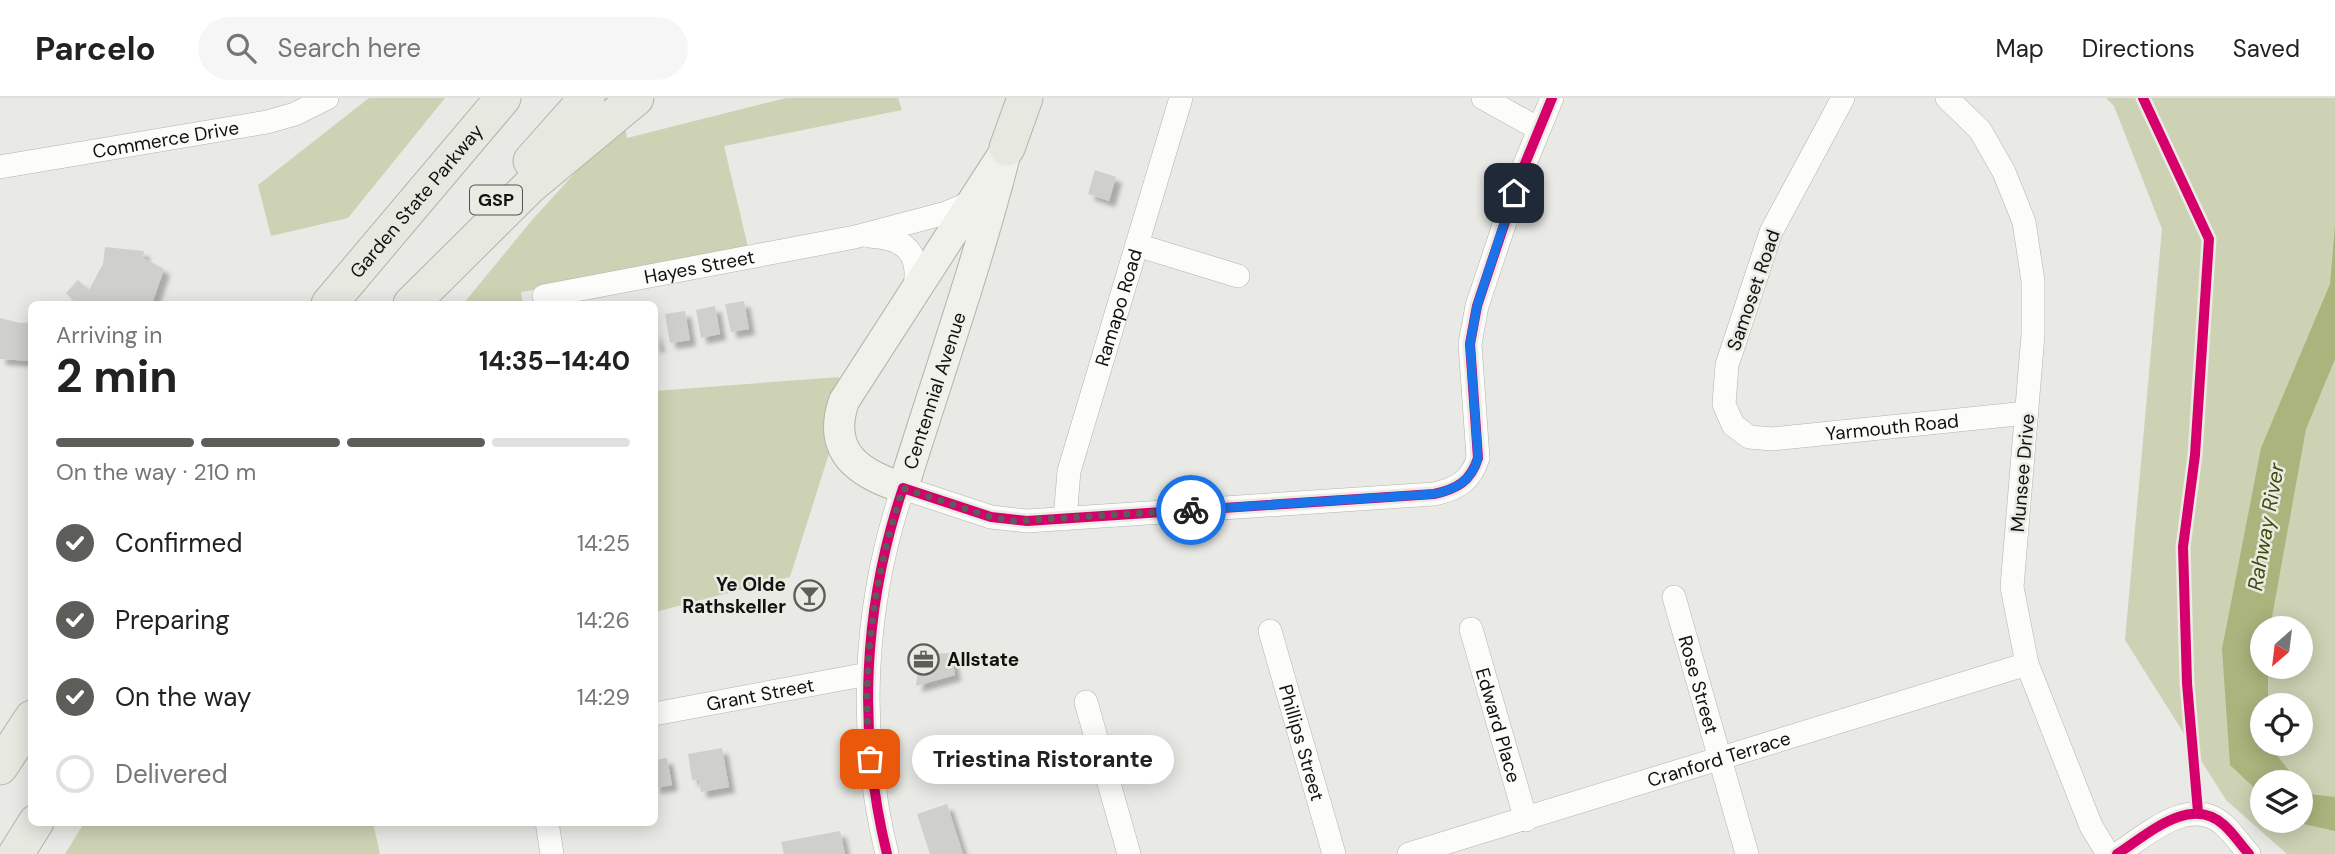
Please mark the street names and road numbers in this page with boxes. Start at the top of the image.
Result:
street label: Commerce Drive [91,115,241,164]
street label: Garden State Parkway [344,119,489,283]
road number: GSP [470,186,522,214]
street label: Samoset Road [1721,226,1786,354]
street label: Hayes Street [642,244,757,290]
street label: Ramapo Road [1089,246,1148,369]
street label: Centennial Avenue [898,309,972,473]
street label: Yarmouth Road [1824,408,1960,446]
street label: Munsee Drive [2005,413,2040,533]
street label: Rose Street [1673,633,1724,737]
street label: Edward Place [1470,665,1527,785]
street label: Grant Street [704,672,816,717]
street label: Phillips Street [1273,682,1330,804]
street label: Cranford Terrace [1644,725,1794,793]

